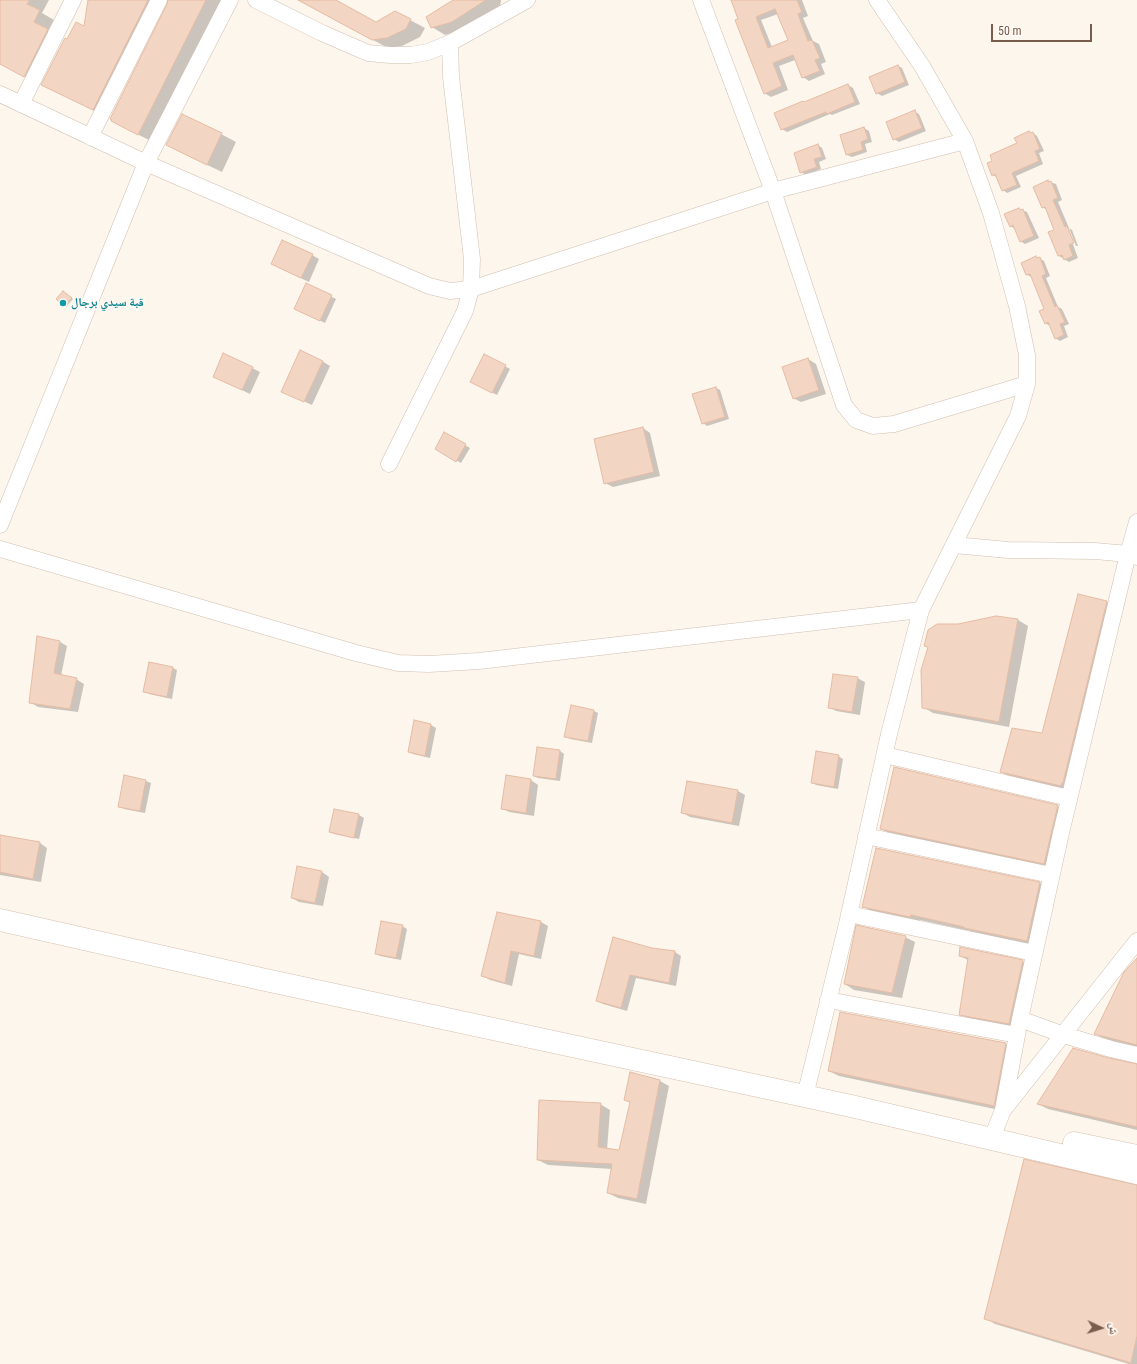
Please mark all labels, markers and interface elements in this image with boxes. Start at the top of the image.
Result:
scale bar [993,16,1094,42]
text: 50 m [998,24,1022,38]
place label: قبة سيدي برجال [71,296,144,310]
marker: قبة سيدي برجال [58,298,68,308]
north arrow [1081,1308,1121,1348]
text: ش [1107,1323,1120,1335]

